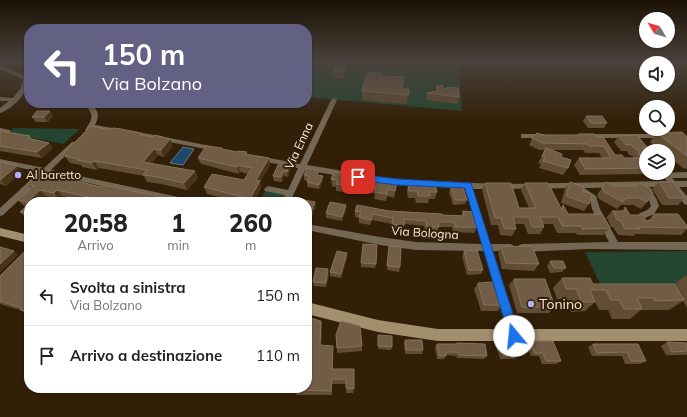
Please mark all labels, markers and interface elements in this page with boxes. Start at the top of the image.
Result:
north arrow [639,12,675,48]
map controls [639,12,675,180]
text: 150 m [102,37,185,72]
icon: left [36,40,88,92]
button: sound [639,56,675,92]
text: Via Bolzano [102,72,202,95]
button: search [639,100,675,136]
street label: Via Enna [281,120,316,172]
button: layers [639,144,675,180]
pin [341,160,375,194]
icon: arrive [347,166,369,188]
place label: Al baretto [26,167,81,182]
marker: Al baretto [13,170,23,180]
text: 20:58 [64,208,128,238]
text: 1 [171,208,186,238]
text: 260 [229,208,272,238]
street label: Via Bologna [391,223,459,242]
text: Arrivo [77,237,114,253]
text: min [167,237,189,253]
text: m [245,237,256,253]
text: Svolta a sinistra [70,278,186,297]
icon: left [36,285,58,307]
text: 150 m [256,286,300,305]
place label: Tonino [539,295,582,313]
text: Via Bolzano [70,297,142,313]
marker: Tonino [526,299,536,309]
position arrow [493,315,535,357]
icon: arrive [36,345,58,367]
text: Arrivo a destinazione [70,346,222,365]
text: 110 m [256,346,300,365]

